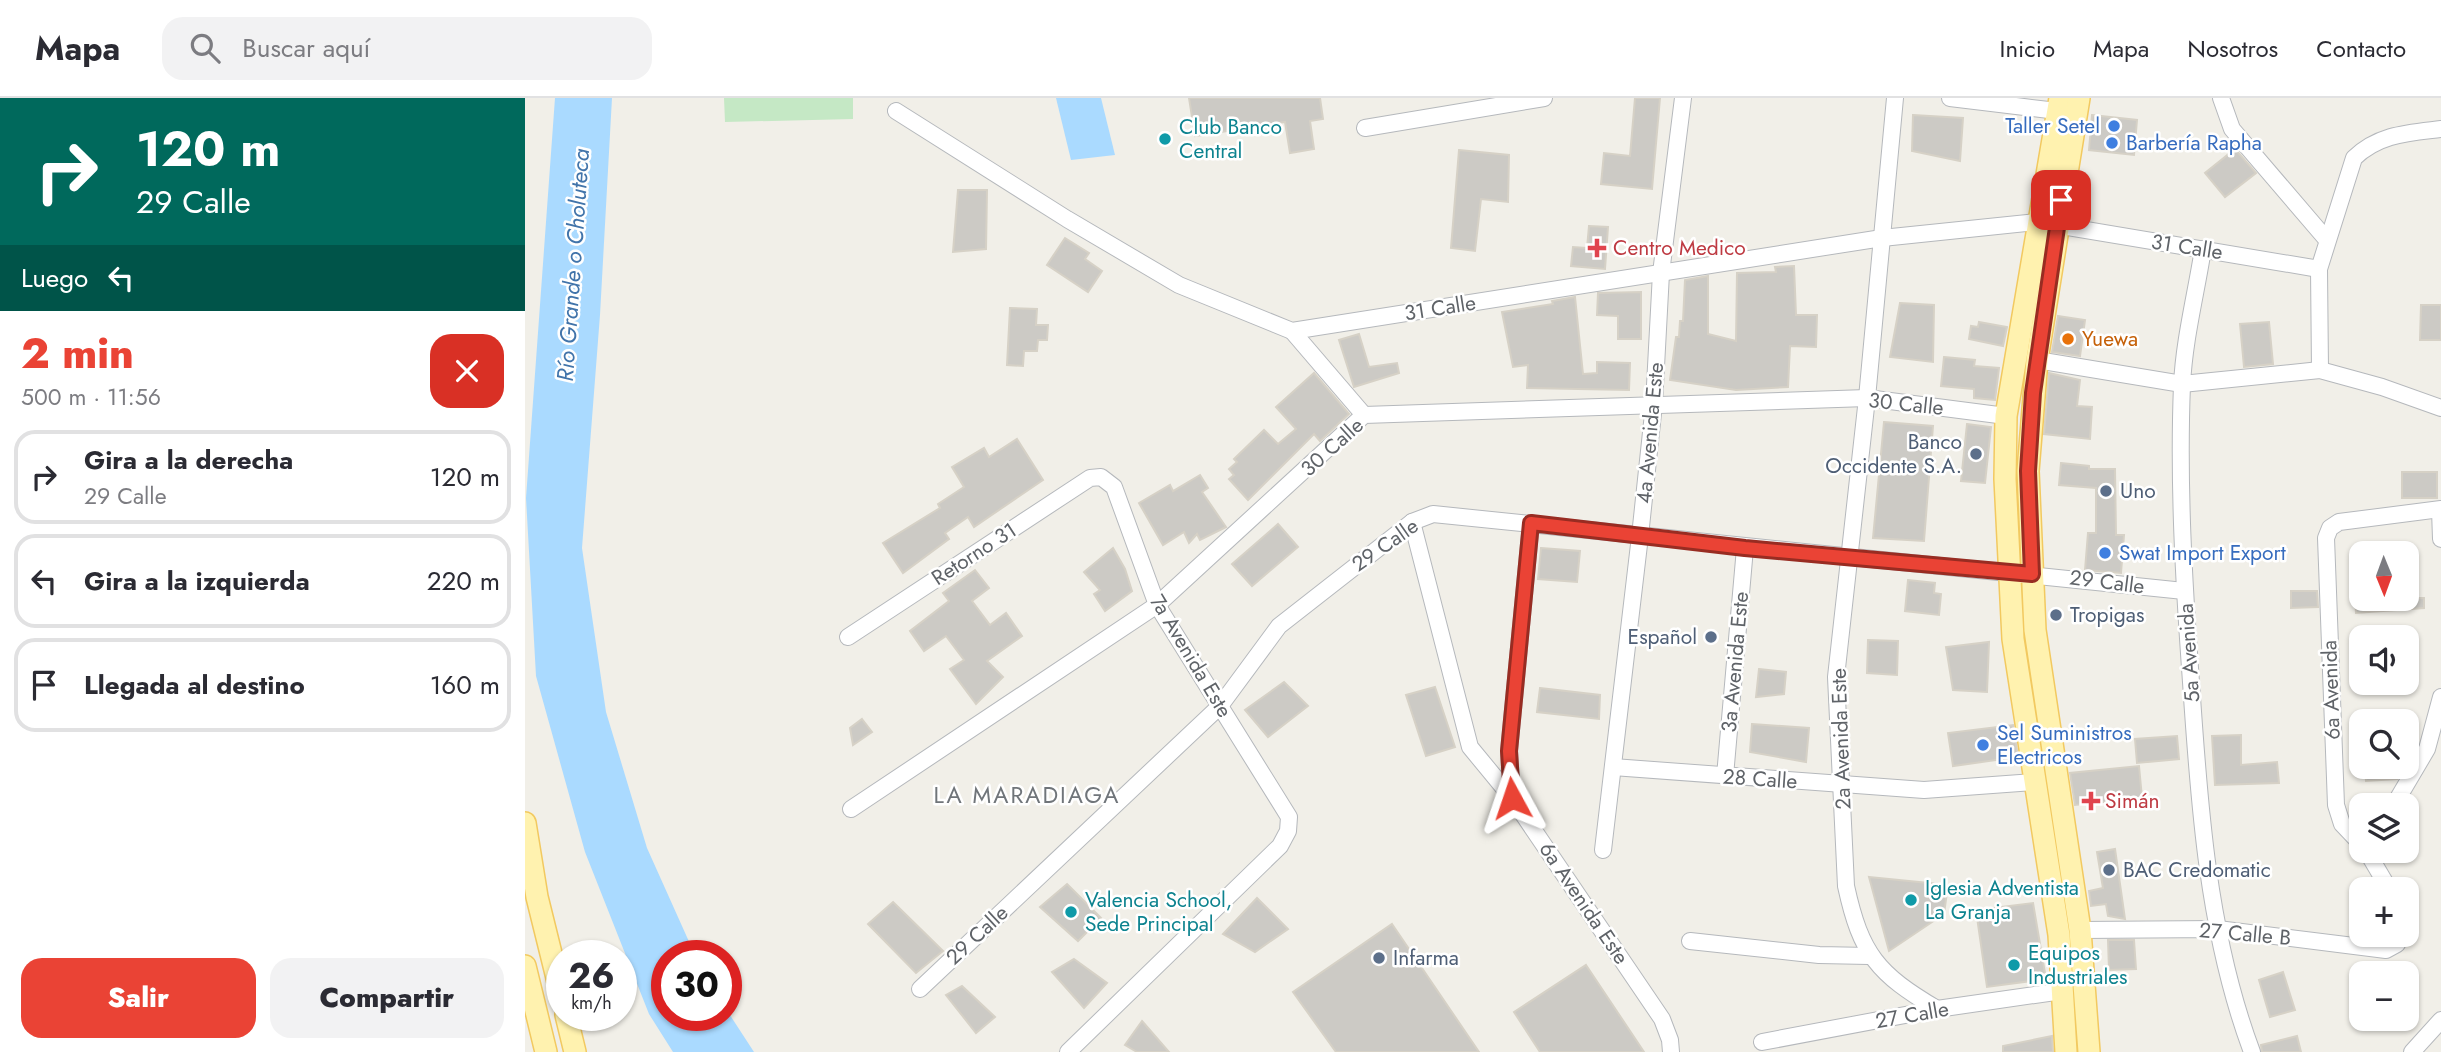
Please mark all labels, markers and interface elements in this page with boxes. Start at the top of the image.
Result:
search box [162,17,652,80]
text: Mapa [35,25,120,72]
icon: search [186,29,224,67]
text: Buscar aquí [242,29,370,67]
text: Inicio [2000,31,2055,66]
text: Mapa [2093,31,2149,66]
text: Nosotros [2187,31,2278,66]
text: Contacto [2316,31,2406,66]
place label: Taller Setel [2005,111,2100,141]
place label: Club Banco Central [1179,112,1282,166]
text: 120 m [136,114,280,184]
marker: Taller Setel [2106,118,2122,134]
icon: right [21,126,112,217]
place label: Barbería Rapha [2126,128,2262,158]
marker: Club Banco Central [1157,131,1173,147]
marker: Barbería Rapha [2104,135,2120,151]
water label: Río Grande o Choluteca [548,147,598,383]
pin [2031,170,2091,230]
text: 29 Calle [136,179,251,225]
icon: arrive [2042,181,2080,219]
street label: 31 Calle [2149,227,2225,267]
place label: Centro Medico [1613,233,1746,263]
marker: Centro Medico [1587,238,1607,258]
text: Luego [21,259,88,297]
icon: left [102,259,140,297]
street label: 31 Calle [1402,288,1478,328]
text: 2 min [21,323,134,384]
place label: Yuewa [2082,324,2138,354]
marker: Yuewa [2060,331,2076,347]
button: close [430,334,504,408]
street label: 4a Avenida Este [1629,361,1671,505]
text: 500 m · 11:56 [21,380,161,414]
street label: 30 Calle [1867,385,1945,423]
street label: 30 Calle [1294,411,1370,483]
place label: Banco Occidente S.A. [1825,427,1962,481]
text: Gira a la derecha [84,441,293,479]
marker: Banco Occidente S.A. [1968,446,1984,462]
icon: right [25,458,63,496]
text: 120 m [430,458,500,496]
place label: Uno [2120,476,2156,506]
text: 29 Calle [84,479,166,513]
marker: Uno [2098,483,2114,499]
street label: 29 Calle [1346,511,1425,579]
street label: Retorno 31 [926,515,1022,593]
place label: Swat Import Export [2119,538,2286,568]
north arrow [2349,541,2419,611]
map controls [2349,541,2419,1031]
marker: Swat Import Export [2097,545,2113,561]
icon: left [25,562,63,600]
text: Gira a la izquierda [84,562,310,600]
text: 220 m [427,562,500,600]
street label: 29 Calle [2068,563,2146,601]
street label: 7a Avenida Este [1142,589,1240,723]
street label: 3a Avenida Este [1714,590,1756,734]
place label: Tropigas [2070,600,2144,630]
street label: 5a Avenida [2171,602,2207,704]
marker: Tropigas [2048,607,2064,623]
place label: Español [1628,622,1697,652]
button: sound [2349,625,2419,695]
marker: Español [1703,629,1719,645]
street label: 6a Avenida [2314,640,2348,740]
icon: arrive [25,666,63,704]
text: Llegada al destino [84,666,305,704]
text: 160 m [430,666,500,704]
street label: 2a Avenida Este [1824,668,1858,810]
button: search [2349,709,2419,779]
place label: Sel Suministros Electricos [1997,718,2132,772]
marker: Sel Suministros Electricos [1975,737,1991,753]
position arrow [1475,761,1549,835]
street label: 28 Calle [1722,761,1798,797]
district label: LA MARADIAGA [933,778,1121,812]
place label: Simán [2105,786,2160,816]
marker: Simán [2083,793,2099,809]
button: layers [2349,793,2419,863]
street label: 6a Avenida Este [1532,836,1636,970]
place label: BAC Credomatic [2123,855,2271,885]
marker: BAC Credomatic [2101,862,2117,878]
place label: Iglesia Adventista La Granja [1925,873,2079,927]
button: + [2349,877,2419,947]
place label: Valencia School, Sede Principal [1085,885,1232,939]
marker: Iglesia Adventista La Granja [1903,892,1919,908]
street label: 29 Calle [939,898,1015,972]
marker: Valencia School, Sede Principal [1063,904,1079,920]
street label: 27 Calle B [2198,915,2292,953]
place label: Equipos Industriales [2028,938,2128,992]
speed limit sign: 30 [651,940,742,1031]
place label: Infarma [1393,943,1459,973]
marker: Infarma [1371,950,1387,966]
text: 26 [568,951,615,1001]
marker: Equipos Industriales [2006,957,2022,973]
button: Salir [21,958,256,1038]
button: Compartir [270,958,504,1038]
button: − [2349,961,2419,1031]
text: km/h [571,990,612,1016]
street label: 27 Calle [1873,994,1951,1036]

